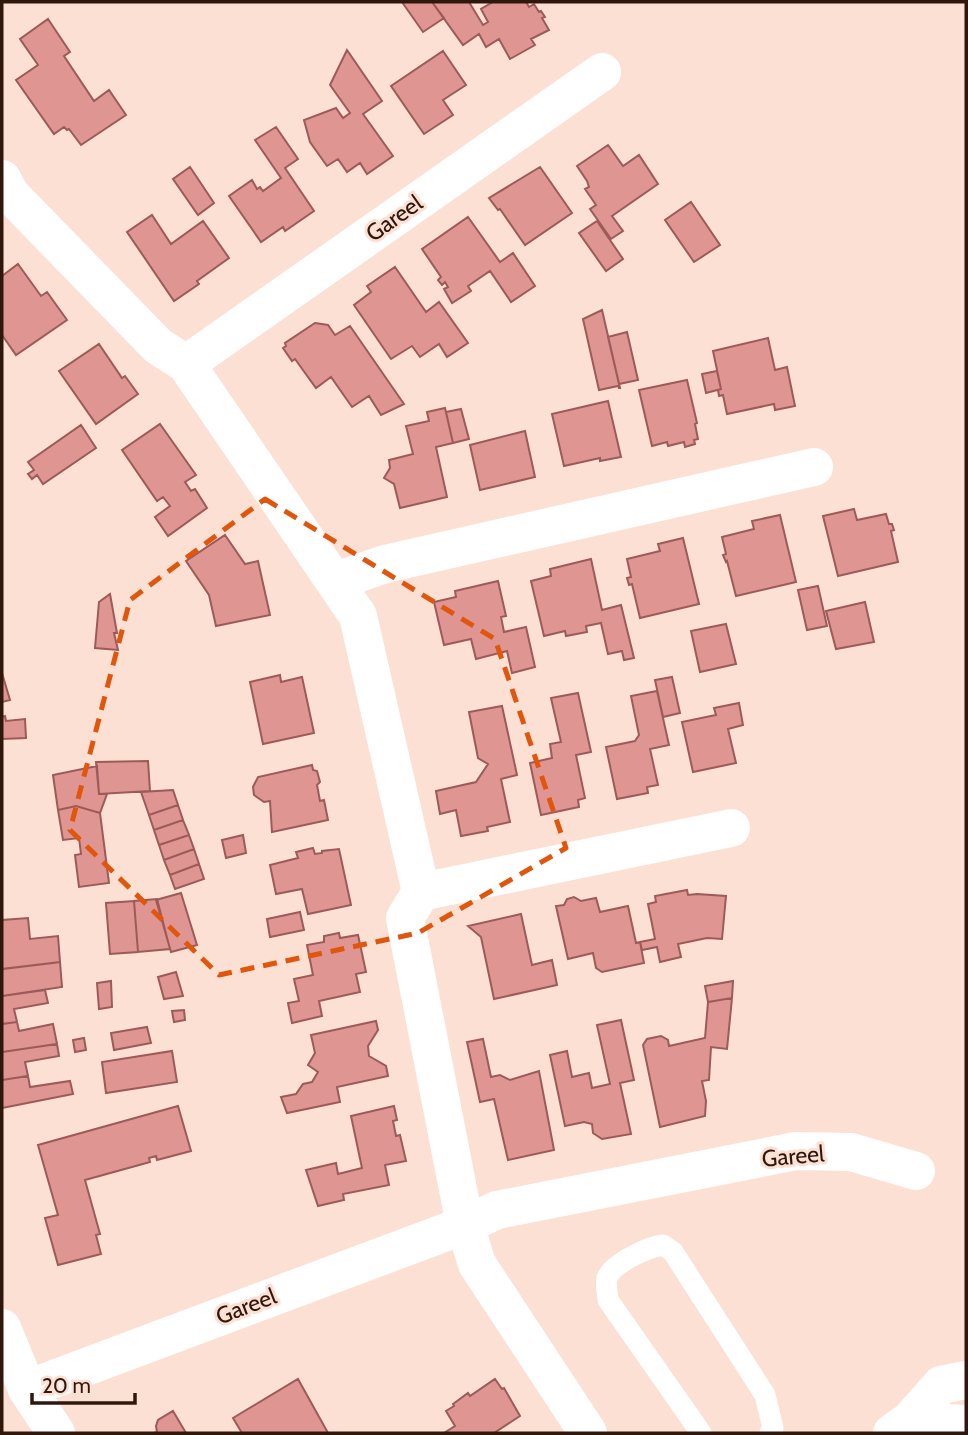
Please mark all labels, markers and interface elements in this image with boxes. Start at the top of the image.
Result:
street label: Gareel [360,188,428,247]
street label: Gareel [761,1139,826,1173]
street label: Gareel [212,1282,281,1330]
scale bar [32,1362,135,1406]
text: 20 m [42,1373,91,1398]

